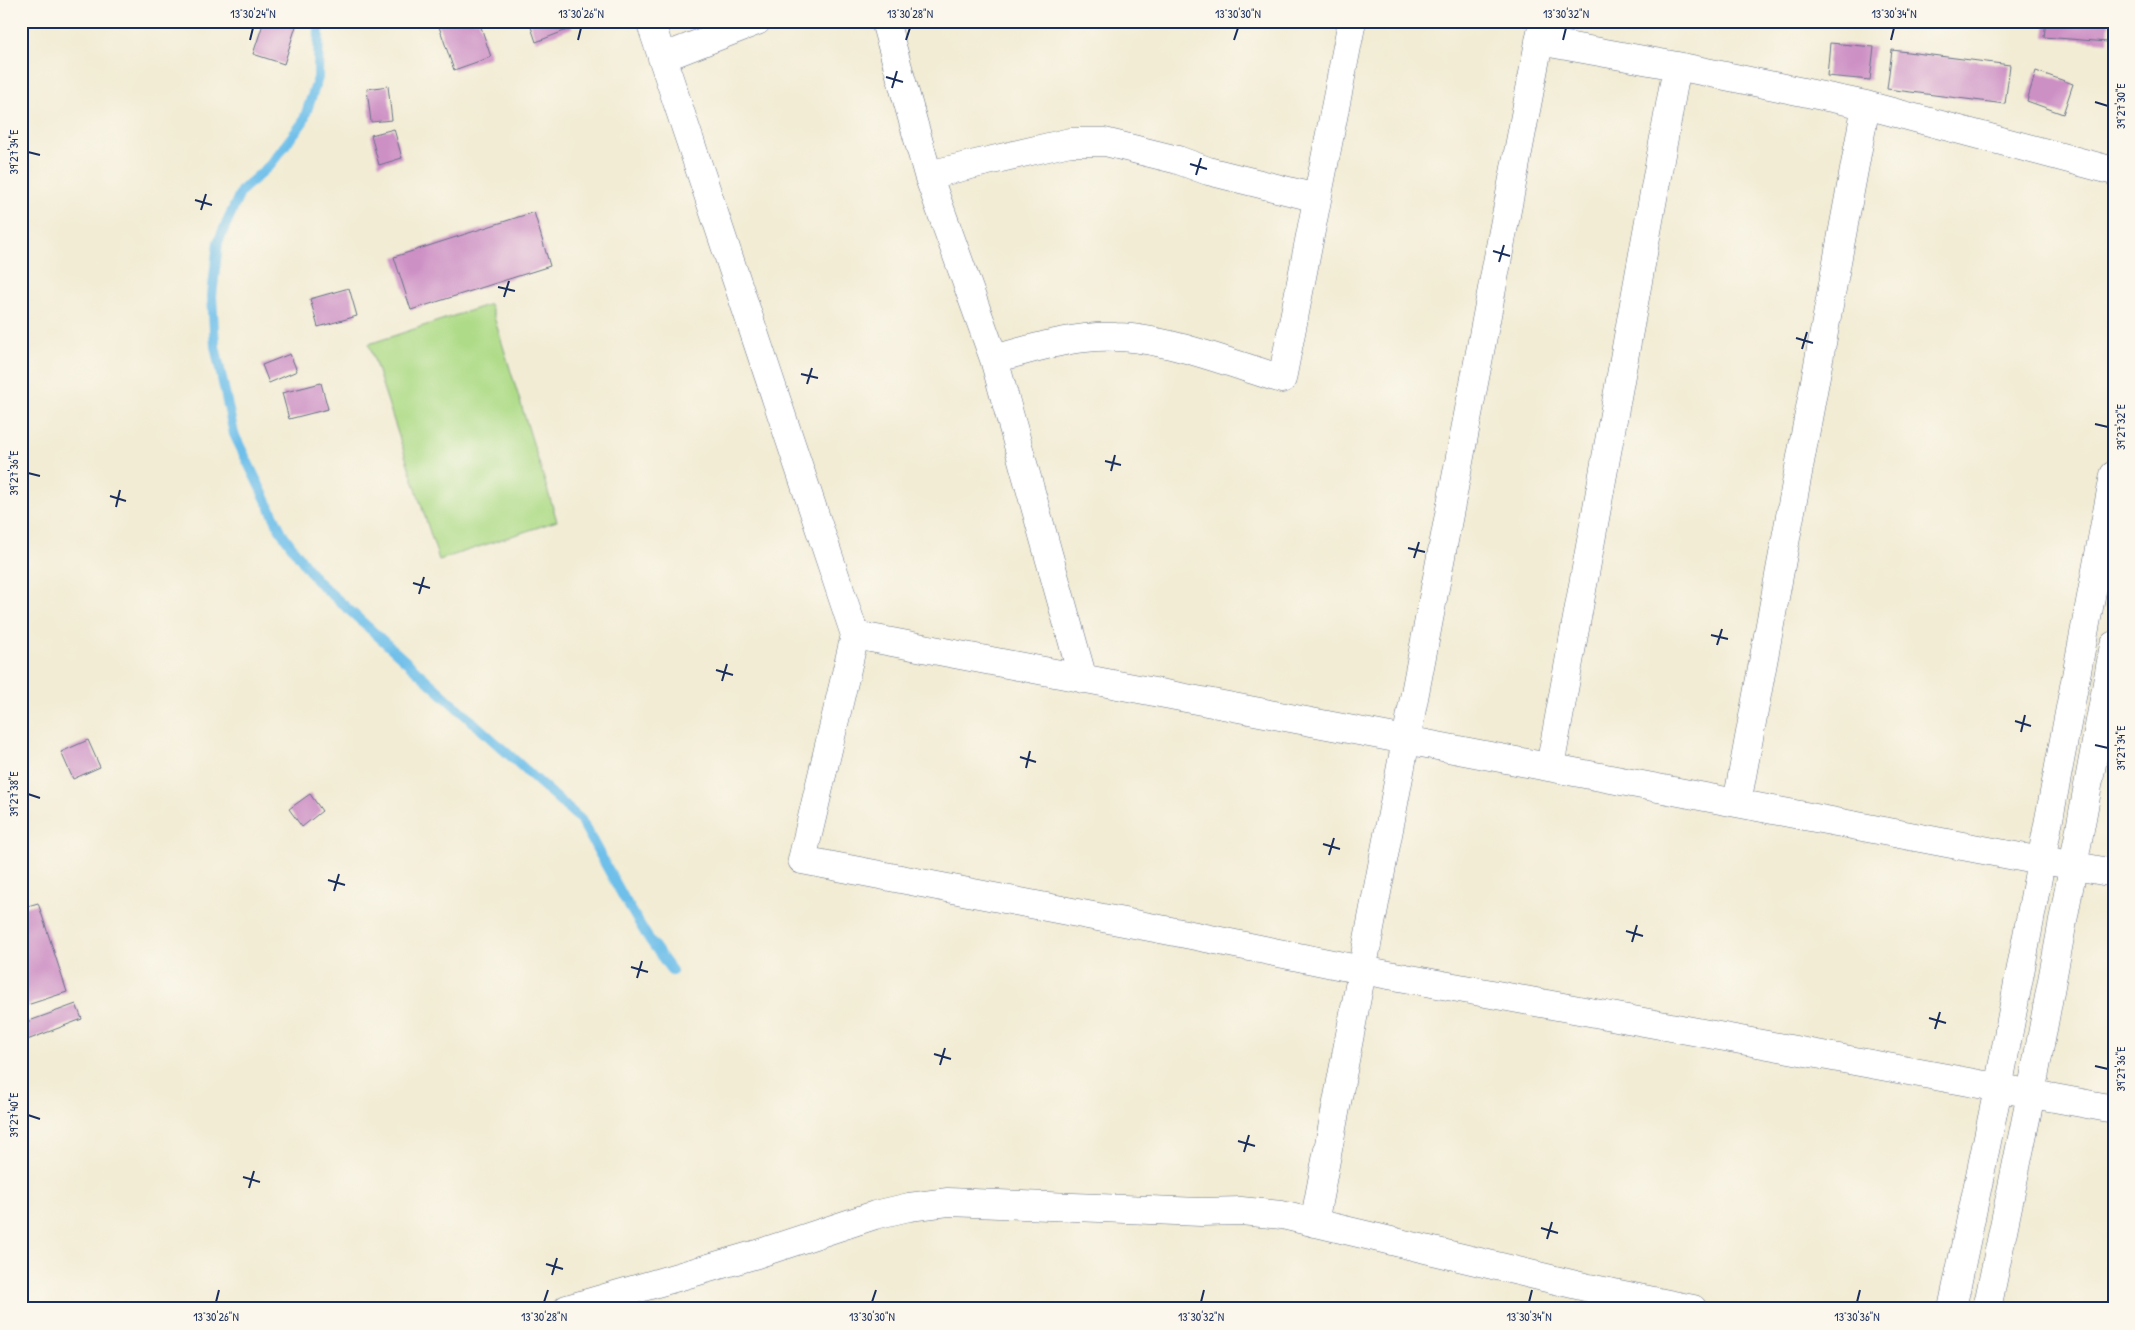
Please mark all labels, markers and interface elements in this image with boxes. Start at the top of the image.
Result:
text: 13°30'24"N [230,5,276,22]
text: 13°30'26"N [558,5,604,22]
text: 13°30'28"N [887,5,933,22]
text: 13°30'30"N [1215,5,1261,22]
text: 13°30'32"N [1543,5,1589,22]
text: 13°30'34"N [1871,5,1917,22]
text: 39°27'30"E [2112,82,2129,129]
text: 39°27'34"E [5,129,22,174]
text: 39°27'32"E [2112,403,2129,450]
text: 39°27'36"E [5,450,22,496]
text: 39°27'34"E [2112,725,2129,770]
text: 39°27'38"E [5,771,22,817]
text: 39°27'36"E [2112,1046,2129,1092]
text: 39°27'40"E [5,1092,22,1137]
text: 13°30'26"N [193,1308,239,1325]
text: 13°30'28"N [521,1308,567,1325]
text: 13°30'30"N [849,1308,895,1325]
text: 13°30'32"N [1178,1308,1224,1325]
text: 13°30'34"N [1506,1308,1552,1325]
text: 13°30'36"N [1834,1308,1880,1325]

